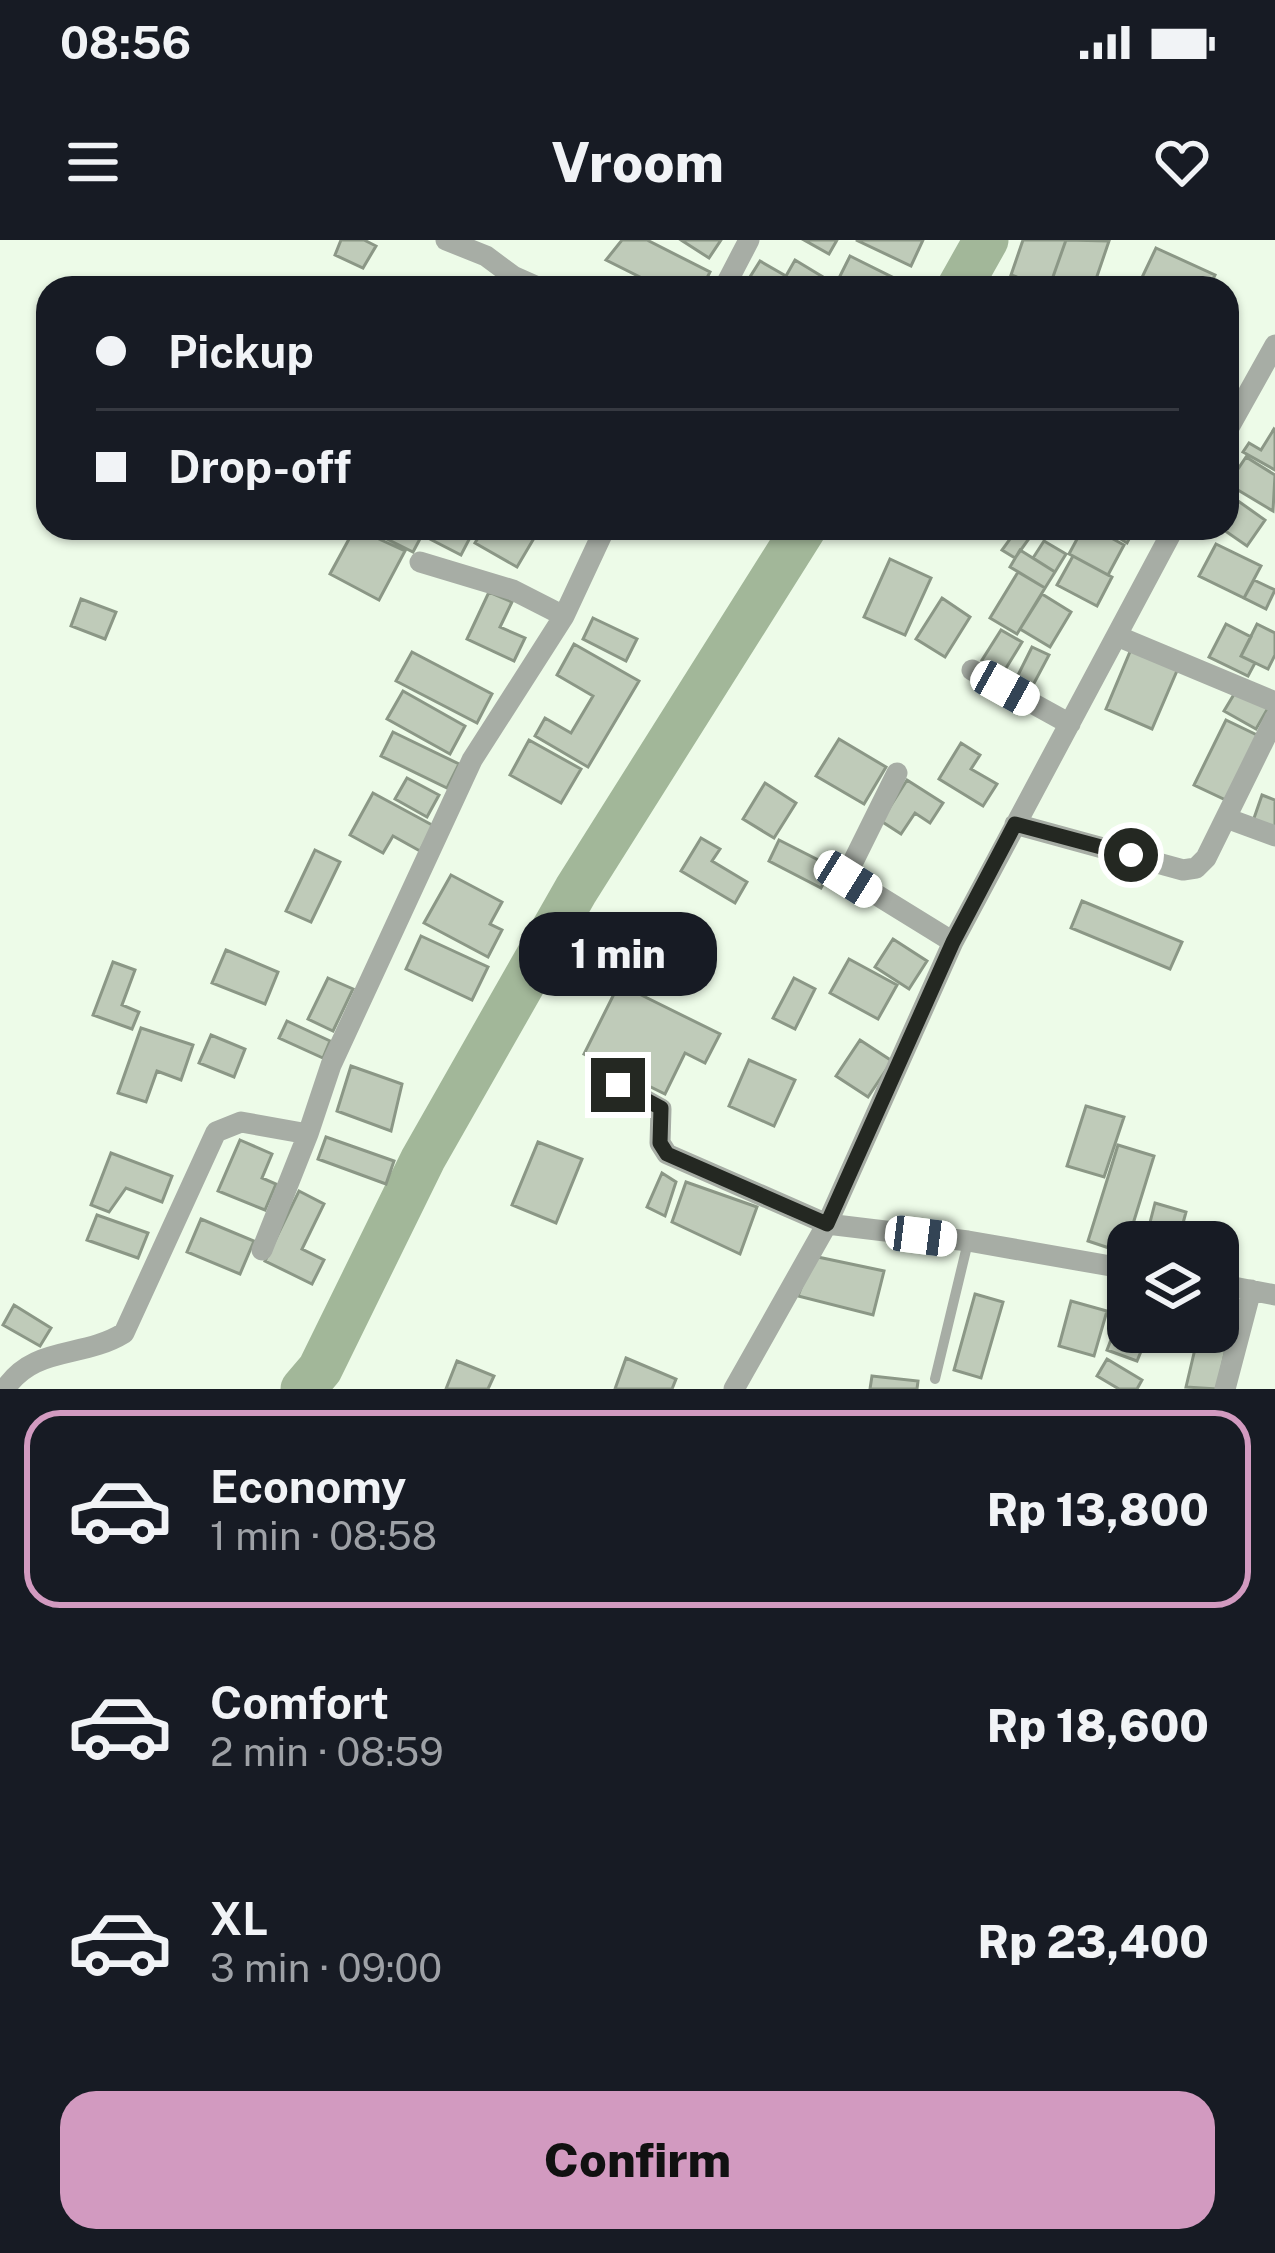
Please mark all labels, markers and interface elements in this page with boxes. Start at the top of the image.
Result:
text: 08:56 [60,16,191,69]
icon: menu [60,129,126,195]
icon: heart [1149,129,1215,195]
text: Vroom [551,131,724,194]
text: Pickup [168,325,314,378]
text: Drop-off [168,440,351,493]
car [965,655,1045,721]
route start [1104,828,1158,882]
car [808,845,888,913]
callout: 1 min [519,911,717,995]
text: 1 min [570,931,666,977]
route end [591,1058,645,1112]
car [883,1214,959,1258]
map controls [1107,1221,1239,1353]
button: layers [1107,1221,1239,1353]
icon: car [66,1455,174,1563]
text: Economy [210,1460,406,1513]
text: Rp 13,800 [987,1483,1209,1536]
text: 1 min · 08:58 [210,1513,437,1559]
icon: car [66,1671,174,1779]
text: Comfort [210,1676,389,1729]
text: Rp 18,600 [987,1699,1209,1752]
text: 2 min · 08:59 [210,1729,444,1775]
icon: car [66,1887,174,1995]
text: XL [210,1892,268,1945]
text: Rp 23,400 [978,1915,1209,1968]
text: 3 min · 09:00 [210,1945,442,1991]
button: Confirm [60,2091,1215,2229]

